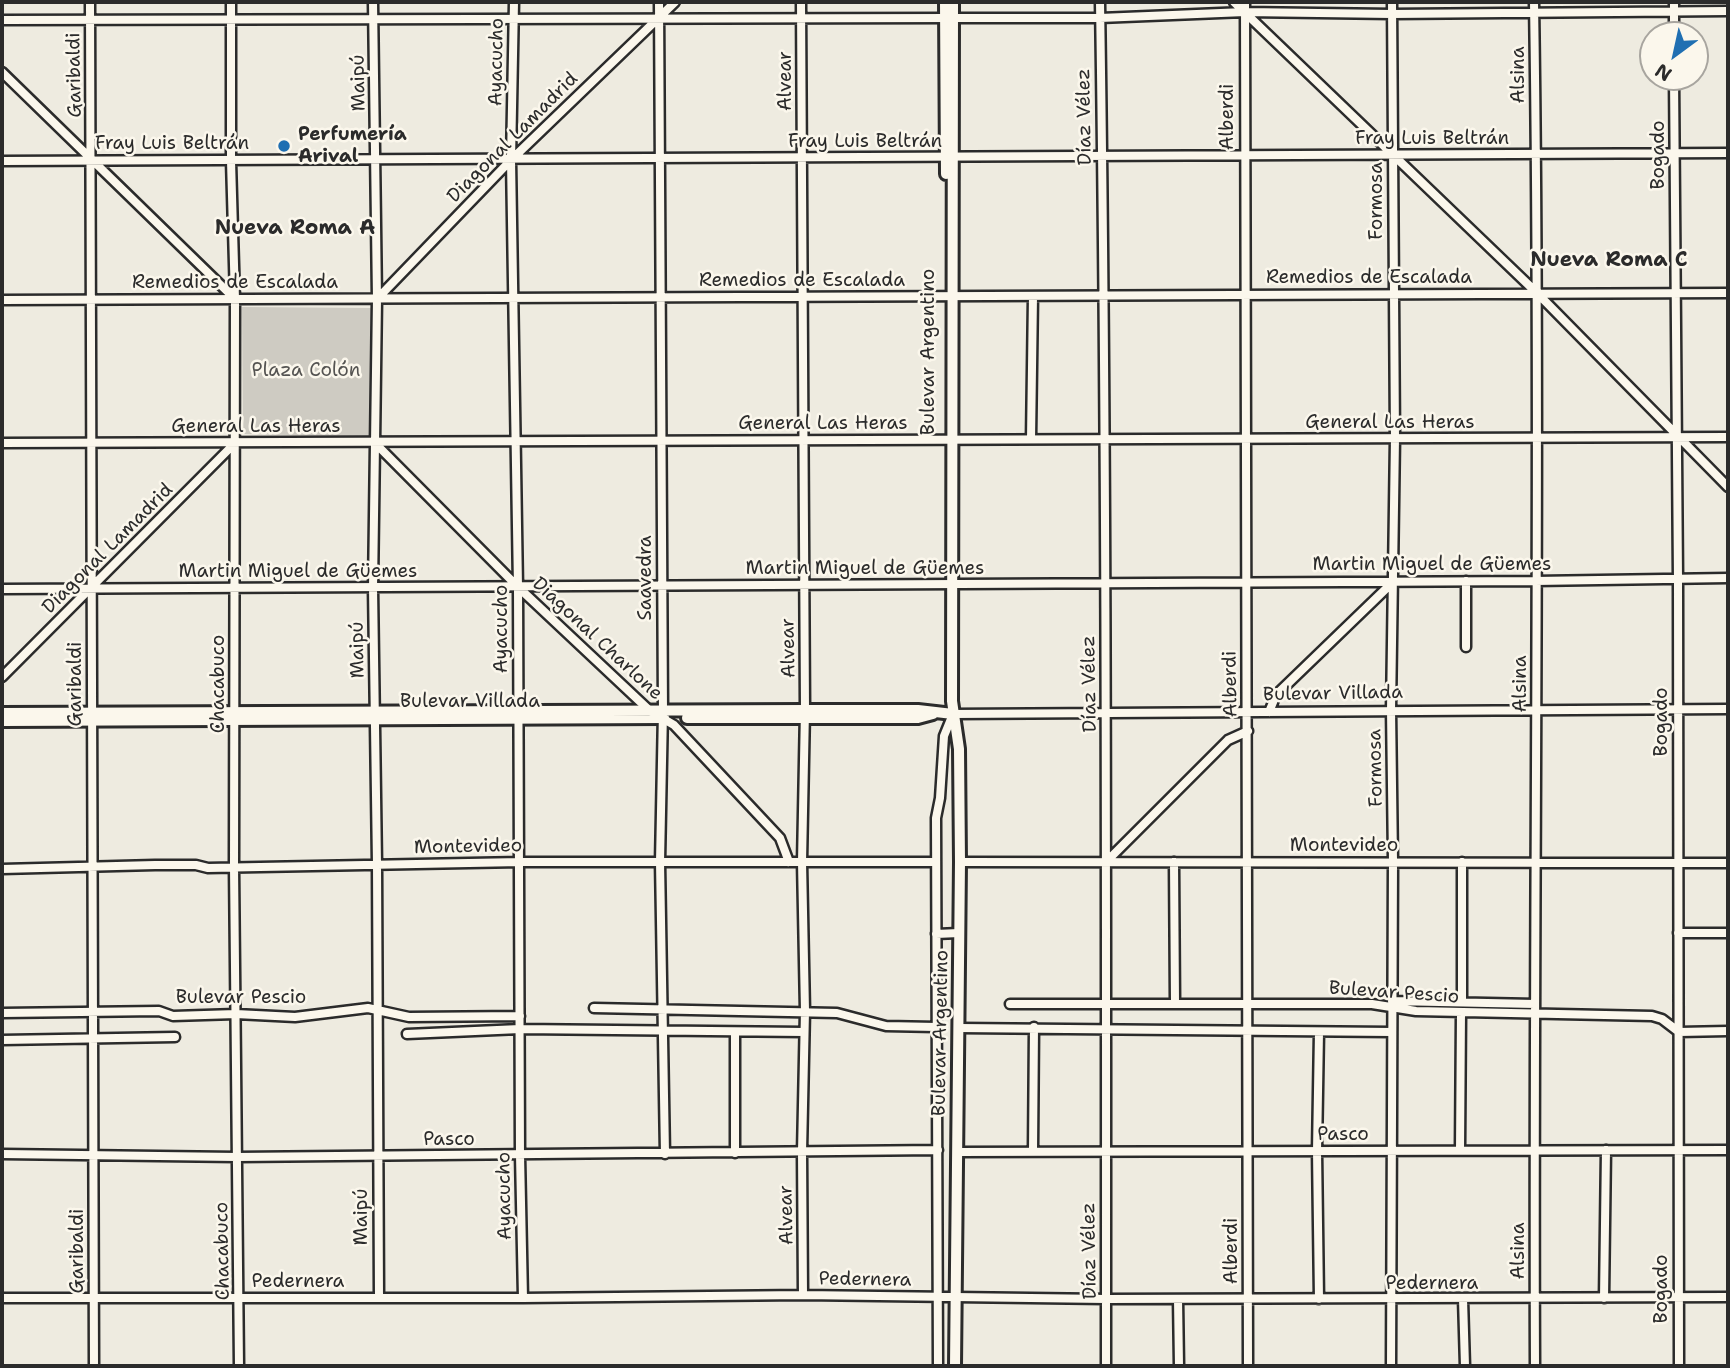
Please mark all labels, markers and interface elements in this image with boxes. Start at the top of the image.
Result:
street label: Ayacucho [485,18,509,106]
north arrow [1639,21,1709,91]
street label: Garibaldi [63,32,87,118]
street label: Alsina [1508,47,1530,103]
street label: Alvear [775,51,797,111]
street label: Maipú [347,54,371,112]
text: N [1650,58,1677,87]
street label: Diagonal Lamadrid [443,68,583,208]
street label: Díaz Vélez [1073,68,1097,166]
street label: Alberdi [1217,84,1239,150]
street label: Bogado [1648,120,1670,190]
place label: Perfumería Arival [298,124,407,168]
street label: Fray Luis Beltrán [1355,128,1509,150]
street label: Fray Luis Beltrán [788,131,942,153]
street label: Fray Luis Beltrán [95,133,249,155]
marker: Perfumería Arival [276,138,292,154]
street label: Formosa [1366,162,1388,240]
district label: Nueva Roma A [215,216,375,242]
district label: Nueva Roma C [1530,248,1688,274]
street label: Remedios de Escalada [1266,267,1472,289]
street label: Bulevar Argentino [918,269,940,435]
street label: Remedios de Escalada [699,270,905,292]
street label: Remedios de Escalada [132,272,338,294]
park label: Plaza Colón [252,360,360,382]
street label: General Las Heras [1305,412,1475,434]
street label: General Las Heras [738,413,908,435]
street label: General Las Heras [171,416,341,438]
street label: Diagonal Lamadrid [38,479,178,619]
street label: Saavedra [635,536,657,620]
street label: Martin Miguel de Güemes [1313,554,1551,576]
street label: Martin Miguel de Güemes [746,558,984,580]
street label: Martin Miguel de Güemes [179,561,417,583]
street label: Diagonal Charlone [527,573,667,705]
street label: Ayacucho [491,585,513,673]
street label: Alvear [777,618,801,678]
street label: Maipú [346,621,370,679]
street label: Chacabuco [208,635,230,733]
street label: Díaz Vélez [1078,635,1102,733]
street label: Garibaldi [65,641,87,727]
street label: Alberdi [1219,650,1243,718]
street label: Alsina [1510,656,1532,712]
street label: Bulevar Villada [1263,681,1403,707]
street label: Bogado [1651,687,1673,757]
street label: Bulevar Villada [400,691,540,713]
street label: Formosa [1364,729,1388,807]
street label: Montevideo [414,835,522,859]
street label: Montevideo [1290,835,1398,857]
street label: Bulevar Argentino [928,950,954,1116]
street label: Bulevar Pescio [1328,977,1460,1009]
street label: Bulevar Pescio [176,987,306,1009]
street label: Pasco [1317,1124,1369,1146]
street label: Pasco [423,1129,475,1151]
street label: Ayacucho [493,1152,517,1240]
street label: Alvear [775,1185,799,1245]
street label: Maipú [351,1189,373,1245]
street label: Chacabuco [211,1202,235,1300]
street label: Díaz Vélez [1078,1202,1102,1300]
street label: Garibaldi [67,1208,89,1294]
street label: Alberdi [1221,1218,1243,1284]
street label: Alsina [1508,1223,1530,1279]
street label: Bogado [1651,1254,1673,1324]
street label: Pedernera [818,1268,912,1292]
street label: Pedernera [252,1271,344,1293]
street label: Pedernera [1386,1273,1478,1295]

